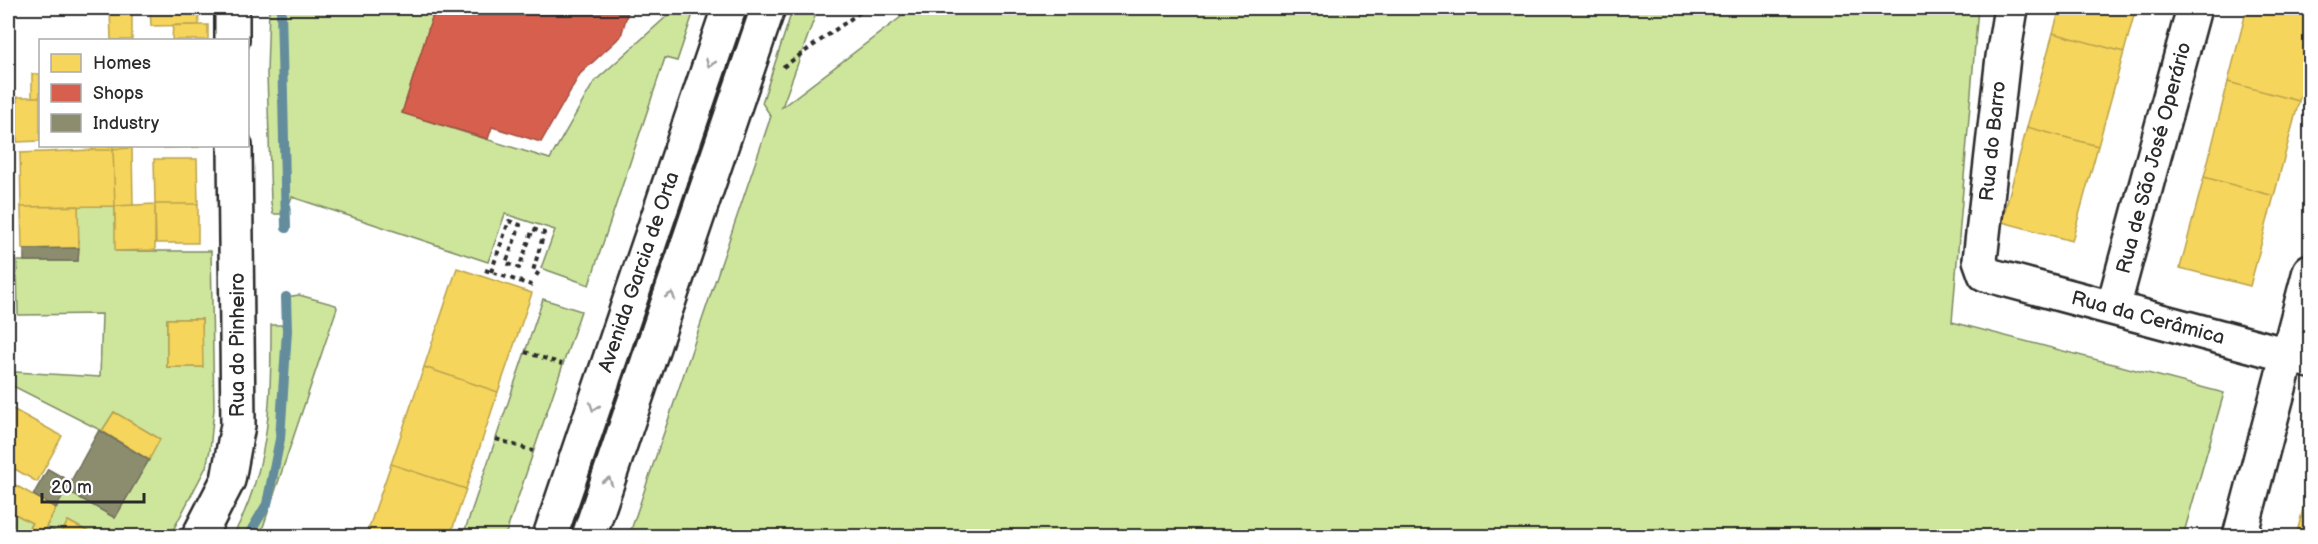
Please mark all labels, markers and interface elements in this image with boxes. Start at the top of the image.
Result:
legend [39,39,249,147]
street label: Rua de São José Operário [2112,40,2196,276]
text: Homes [93,53,151,74]
one-way arrow [705,57,717,68]
street label: Rua do Barro [1975,80,2011,202]
text: Shops [93,83,144,104]
text: Industry [93,113,160,134]
street label: Avenida Garcia de Orta [593,169,685,375]
street label: Rua do Pinheiro [226,273,250,417]
street label: Rua da Cerâmica [2069,286,2227,350]
one-way arrow [663,291,676,302]
one-way arrow [588,401,601,412]
scale bar [42,466,144,504]
one-way arrow [601,476,613,487]
text: 20 m [51,477,92,498]

